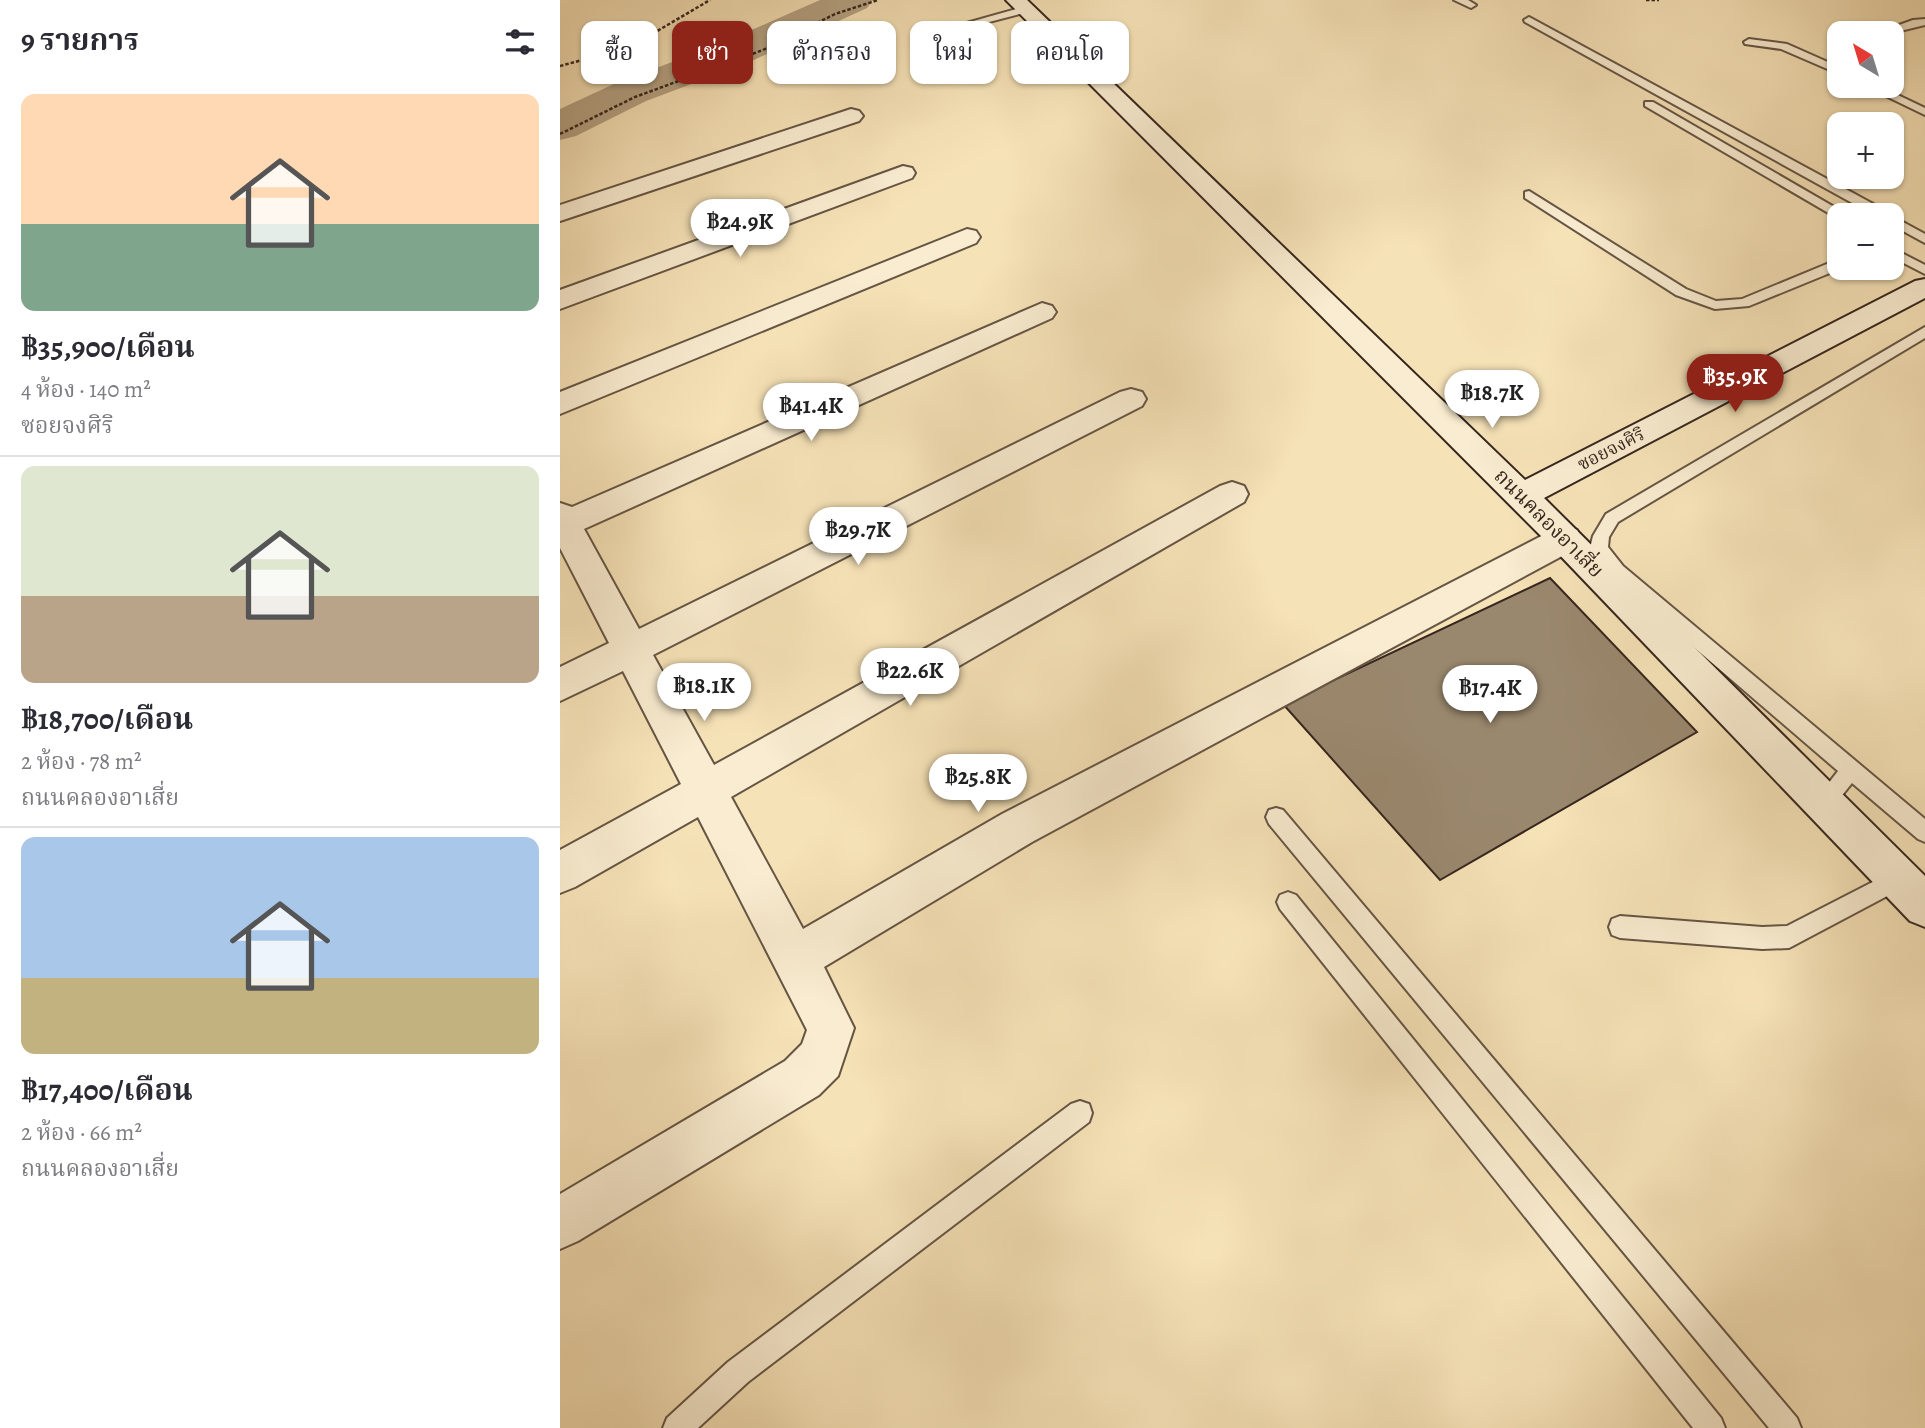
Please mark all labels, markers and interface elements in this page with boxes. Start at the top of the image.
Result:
text: 9 รายการ [21,20,139,60]
chip: ซื้อ [581,21,658,84]
chip: เช่า [672,21,753,84]
chip: ตัวกรอง [767,21,896,84]
chip: ใหม่ [910,21,997,84]
chip: คอนโด [1011,21,1129,84]
north arrow [1827,21,1904,98]
map controls [1827,21,1904,280]
icon: filters [501,23,539,61]
button: + [1827,112,1904,189]
icon: home [217,140,343,266]
pin: ฿24.9K [683,200,797,259]
button: − [1827,203,1904,280]
text: ฿24.9K [707,206,773,237]
text: ฿35,900/เดือน [21,327,195,367]
pin: ฿35.9K [1678,354,1792,414]
text: ฿35.9K [1703,361,1767,392]
pin: ฿18.7K [1435,370,1549,430]
text: 4 ห้อง · 140 m² [21,374,151,405]
text: ฿18.7K [1460,377,1524,408]
pin: ฿41.4K [754,384,868,443]
text: ฿41.4K [779,390,843,421]
text: ซอยจงศิริ [21,410,113,441]
street label: ซอยจงศิริ [1573,422,1649,476]
street label: ถนนคลองอาเสี่ย [1488,461,1611,584]
pin: ฿29.7K [801,508,915,567]
icon: home [217,512,343,638]
text: ฿29.7K [825,514,891,545]
pin: ฿22.6K [853,648,967,708]
text: ฿22.6K [876,655,944,686]
pin: ฿18.1K [647,664,761,723]
pin: ฿17.4K [1433,666,1547,725]
text: ฿18.1K [673,670,735,701]
text: ฿17.4K [1458,672,1522,703]
text: ฿18,700/เดือน [21,699,193,739]
text: 2 ห้อง · 78 m² [21,746,142,777]
pin: ฿25.8K [921,754,1035,814]
text: ฿25.8K [945,761,1011,792]
text: ถนนคลองอาเสี่ย [21,782,179,813]
icon: home [217,883,343,1009]
text: ฿17,400/เดือน [21,1070,193,1110]
text: 2 ห้อง · 66 m² [21,1117,142,1148]
text: ถนนคลองอาเสี่ย [21,1153,179,1184]

